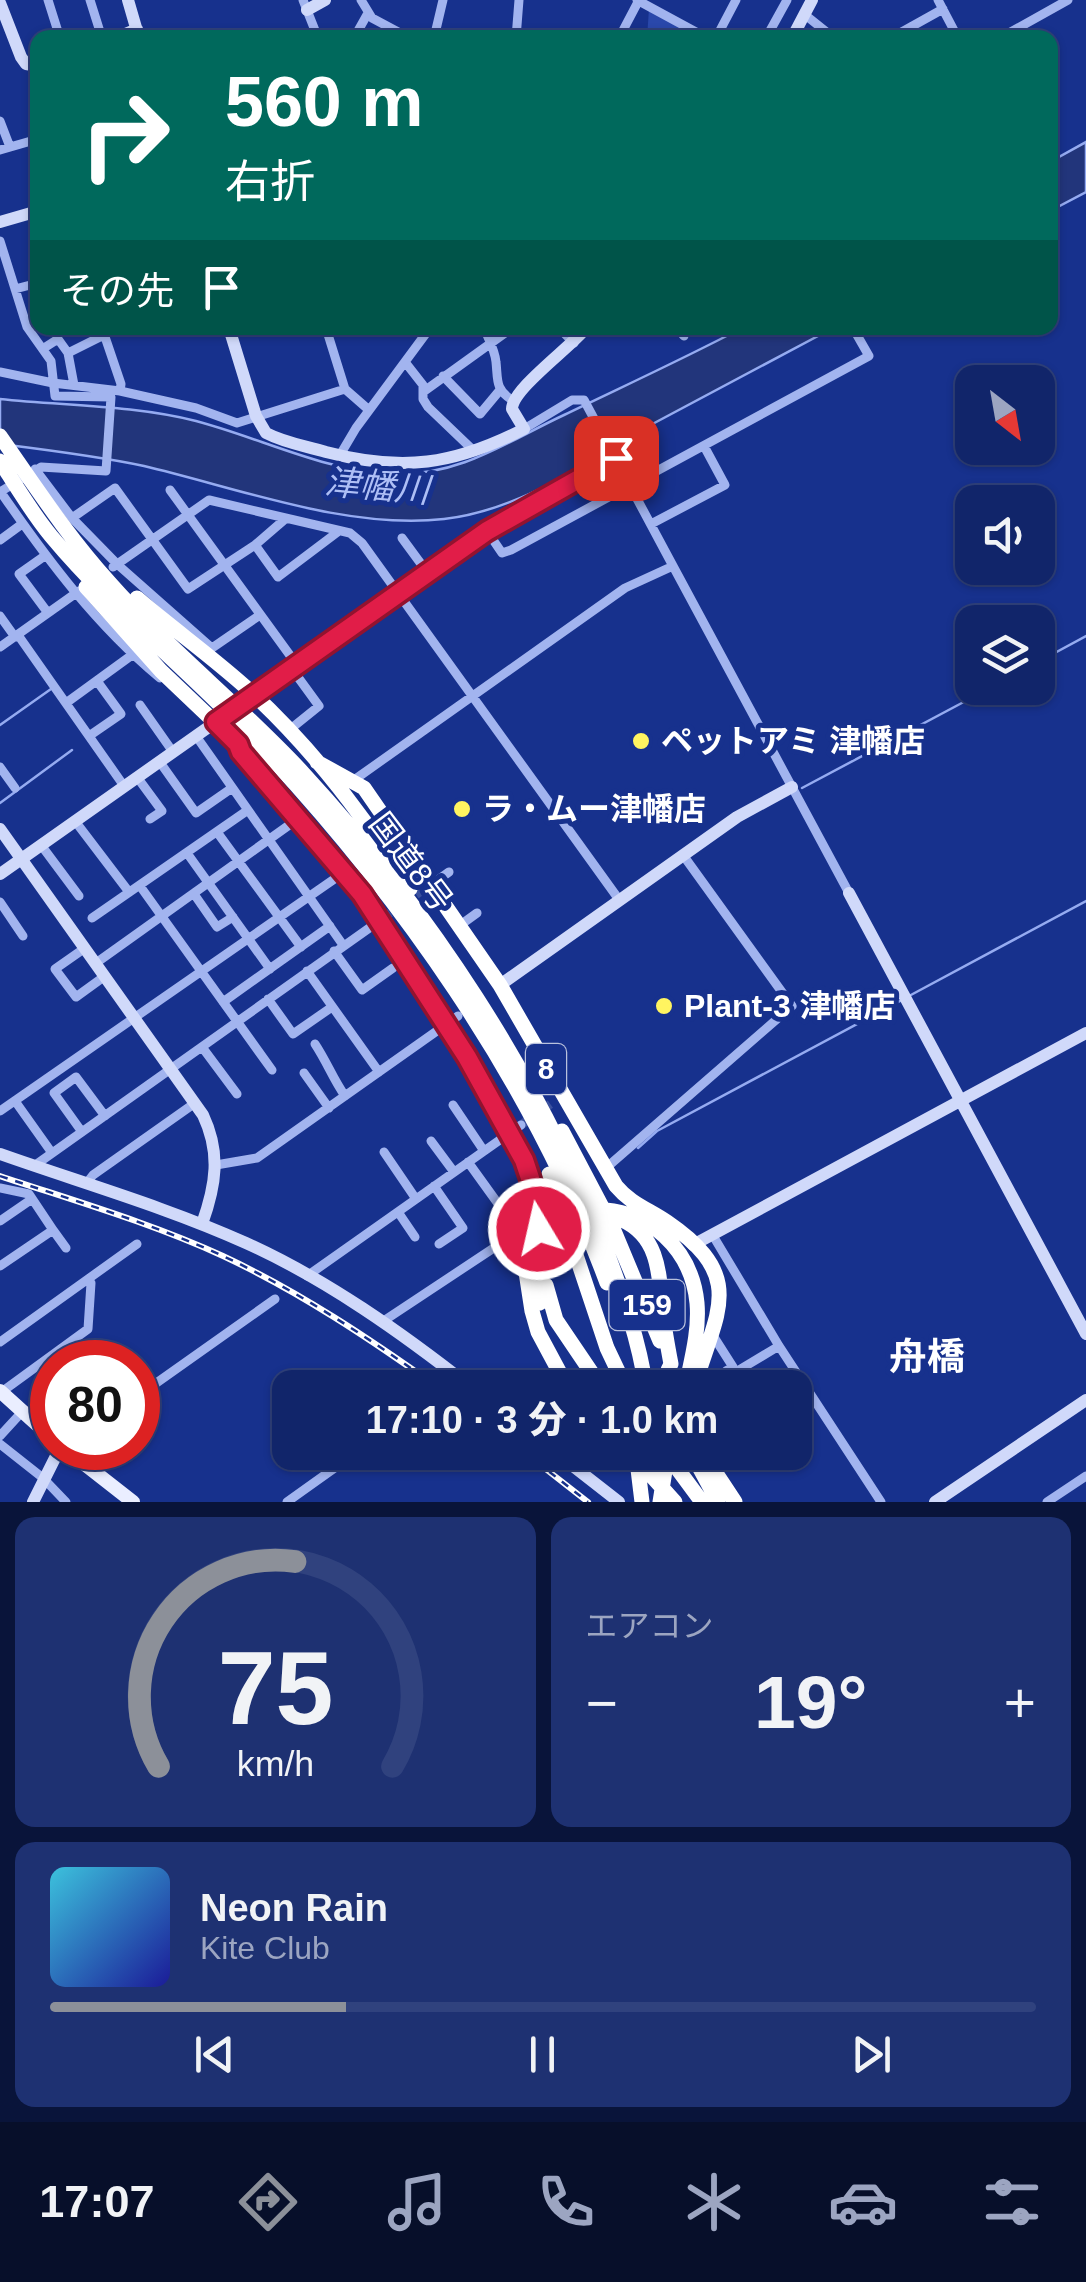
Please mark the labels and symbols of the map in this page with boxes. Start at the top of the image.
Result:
north arrow [955,365,1055,465]
pin [574,416,659,501]
water label: 津幡川 [323,461,435,510]
place label: ペットアミ 津幡店 [661,723,925,759]
marker: ペットアミ 津幡店 [630,730,652,752]
place label: ラ・ムー津幡店 [482,791,706,827]
marker: ラ・ムー津幡店 [451,798,473,820]
street label: 国道8号 [362,806,460,918]
place label: Plant-3 津幡店 [684,988,896,1024]
marker: Plant-3 津幡店 [653,995,675,1017]
road number: 8 [526,1044,566,1094]
position arrow [487,1177,591,1281]
road number: 159 [610,1280,684,1330]
district label: 舟橋 [889,1336,965,1378]
speed limit sign: 80 [30,1340,160,1470]

